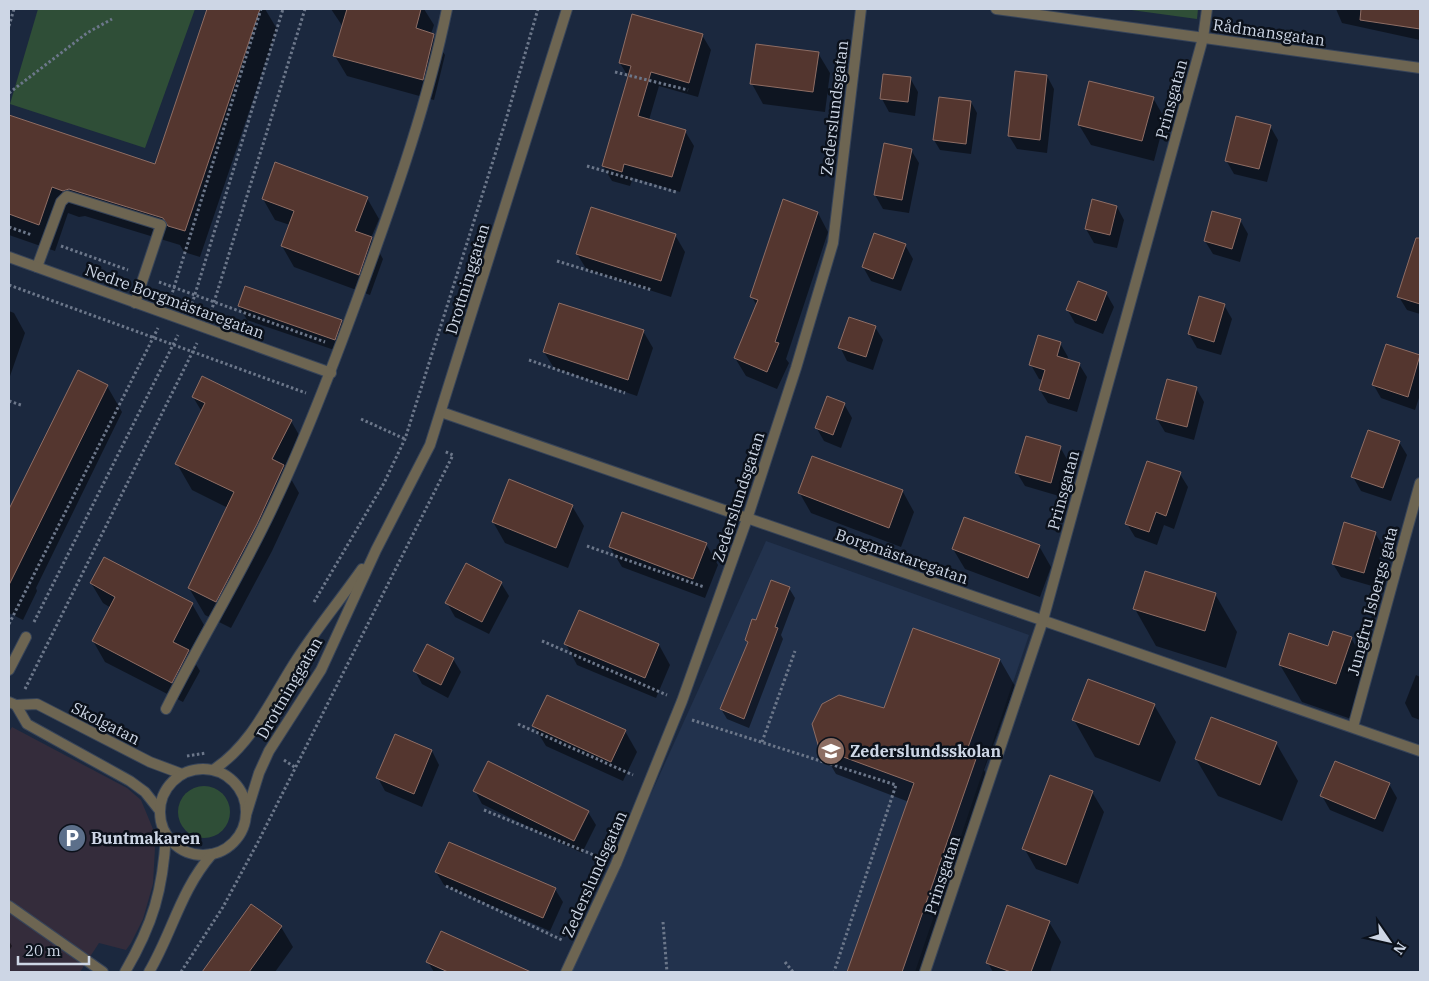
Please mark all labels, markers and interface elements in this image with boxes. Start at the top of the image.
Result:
street label: Rådmansgatan [1212,14,1326,50]
street label: Zederslundsgatan [816,39,852,177]
street label: Prinsgatan [1151,57,1191,141]
street label: Drottninggatan [441,221,493,337]
street label: Nedre Borgmästaregatan [83,259,267,343]
street label: Zederslundsgatan [707,429,769,565]
street label: Prinsgatan [1043,448,1083,532]
street label: Borgmästaregatan [833,524,971,588]
street label: Jungfru Isbergs gata [1343,524,1402,678]
street label: Drottninggatan [252,633,326,743]
street label: Skolgatan [68,697,144,749]
school or university icon: Zederslundsskolan [816,736,846,766]
place label: Zederslundsskolan [850,741,1001,761]
street label: Zederslundsgatan [557,808,631,940]
parking icon: Buntmakaren [57,823,87,853]
place label: Buntmakaren [91,828,201,848]
street label: Prinsgatan [920,833,964,917]
north arrow [1364,916,1414,966]
scale bar [18,934,89,966]
text: N [1389,939,1410,958]
text: 20 m [25,941,61,960]

